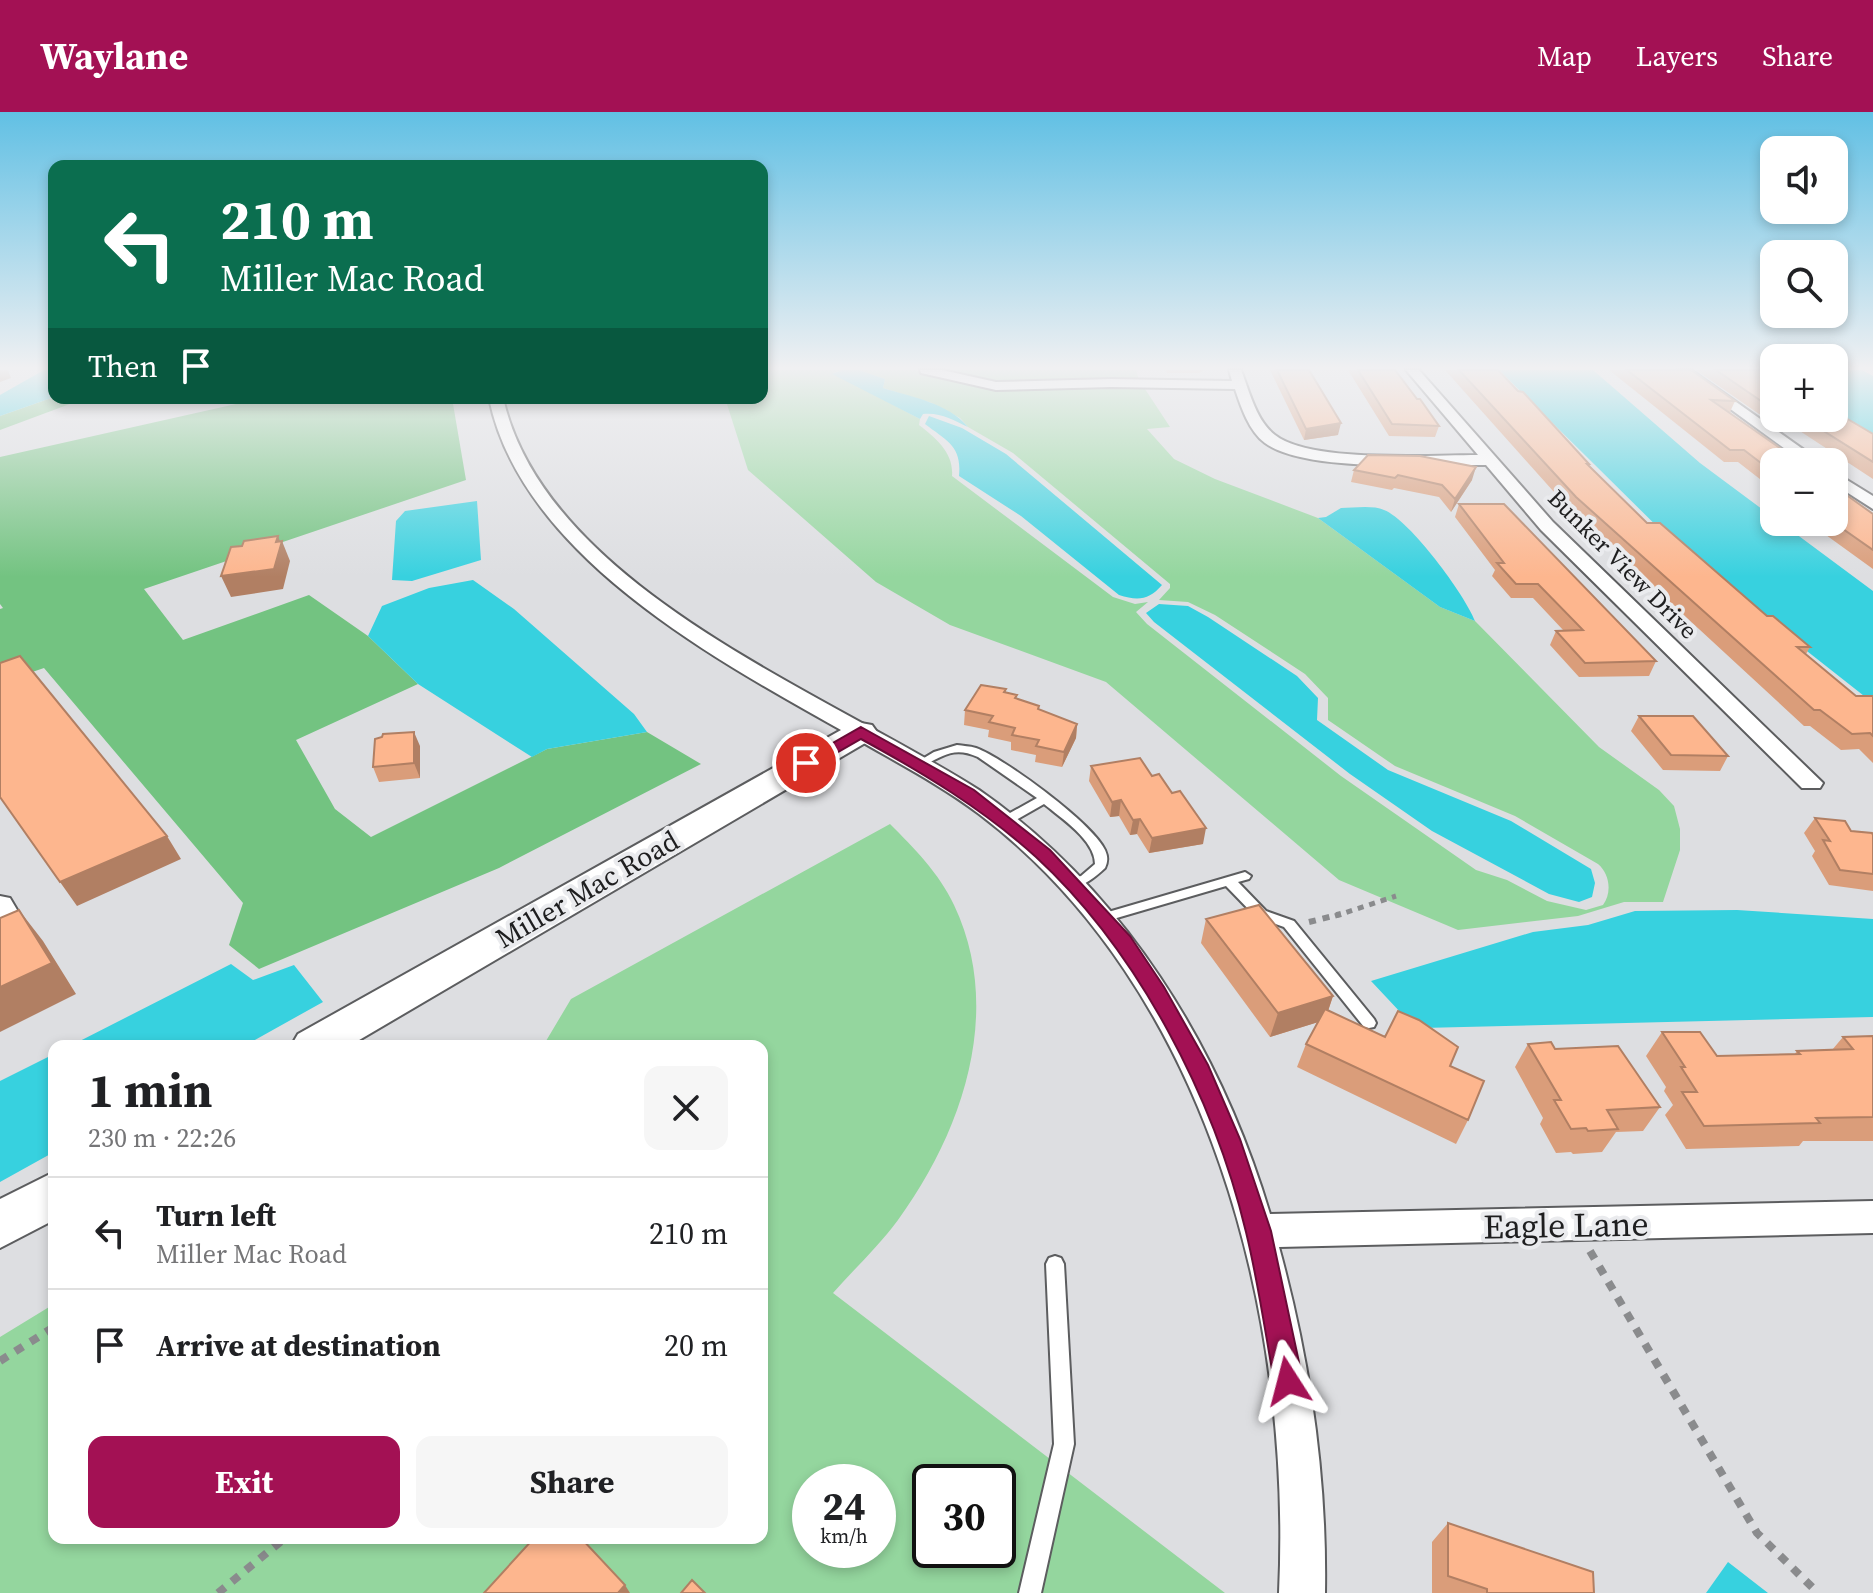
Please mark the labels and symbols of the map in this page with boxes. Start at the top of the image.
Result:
street label: Bunker View Drive [1541,482,1705,646]
pin [772,729,840,797]
street label: Miller Mac Road [489,821,686,957]
street label: Eagle Lane [1483,1201,1649,1249]
position arrow [1246,1339,1330,1423]
speed limit sign: 30 [912,1464,1016,1568]

